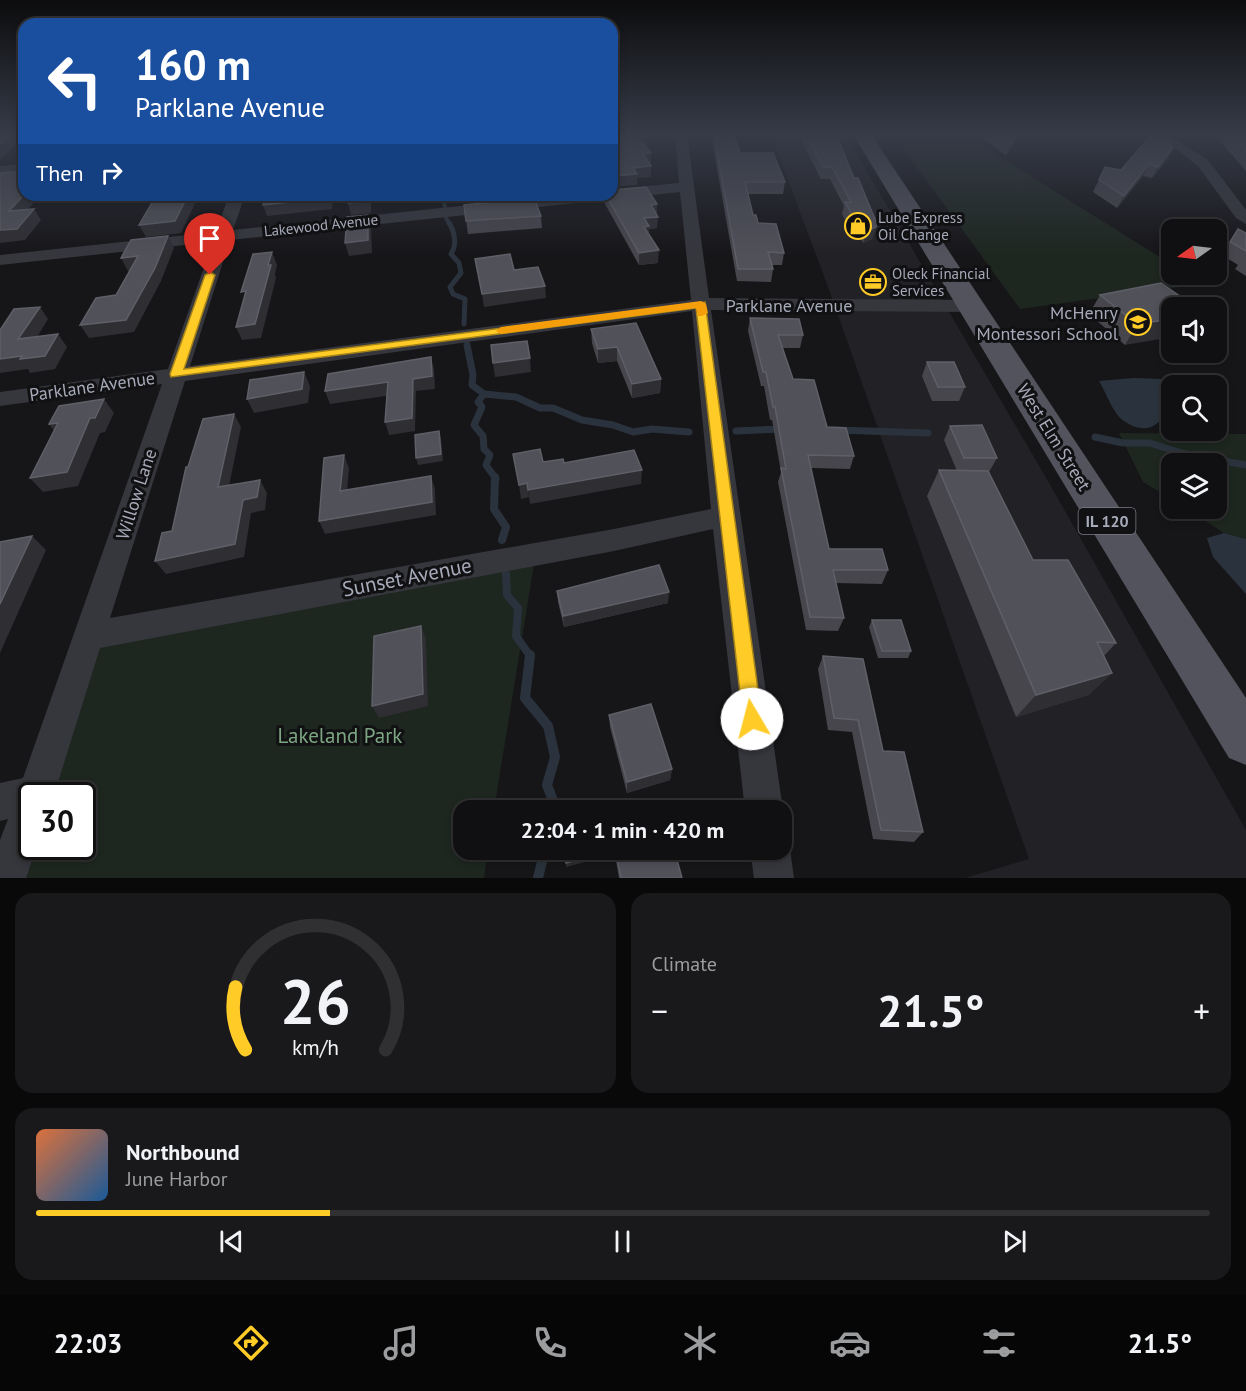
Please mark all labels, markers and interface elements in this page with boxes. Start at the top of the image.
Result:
text: 160 m [135,37,251,92]
icon: left [36,42,114,120]
text: Parklane Avenue [135,90,325,124]
icon: right [95,156,128,189]
text: Then [36,159,83,187]
place label: Lube Express Oil Change [878,208,963,244]
street label: Lakewood Avenue [263,210,379,240]
shop icon: Lube Express Oil Change [843,211,873,241]
pin [184,213,235,275]
north arrow [1161,219,1227,285]
map controls [1161,219,1227,519]
icon: arrive [193,222,226,255]
place label: Oleck Financial Services [892,264,990,300]
office icon: Oleck Financial Services [858,267,888,297]
street label: Parklane Avenue [726,294,852,317]
button: sound [1161,297,1227,363]
place label: McHenry Montessori School [977,301,1119,345]
school or university icon: McHenry Montessori School [1123,307,1153,337]
street label: Parklane Avenue [28,366,156,406]
button: search [1161,375,1227,441]
street label: West Elm Street [1012,379,1096,495]
street label: Willow Lane [111,446,161,542]
button: layers [1161,453,1227,519]
road number: IL 120 [1078,508,1136,534]
street label: Sunset Avenue [340,551,474,603]
position arrow [720,687,784,751]
park label: Lakeland Park [278,722,402,749]
speed limit sign: 30 [18,782,96,860]
text: 22:04 · 1 min · 420 m [521,816,724,844]
text: Climate [652,951,717,977]
text: 26 [280,960,351,1041]
text: 21.5° [877,981,984,1039]
text: − [652,989,668,1032]
text: + [1193,989,1210,1032]
text: km/h [292,1033,339,1061]
text: Northbound [126,1138,240,1166]
text: June Harbor [126,1166,228,1192]
icon: previous [215,1225,248,1258]
icon: pause [606,1225,639,1258]
icon: next [998,1225,1031,1258]
icon: directions [230,1322,272,1364]
icon: music [380,1322,422,1364]
icon: phone [529,1322,571,1364]
icon: climate [679,1322,721,1364]
icon: car [829,1322,871,1364]
icon: filters [978,1322,1020,1364]
text: 22:03 [54,1326,122,1360]
text: 21.5° [1128,1326,1192,1360]

